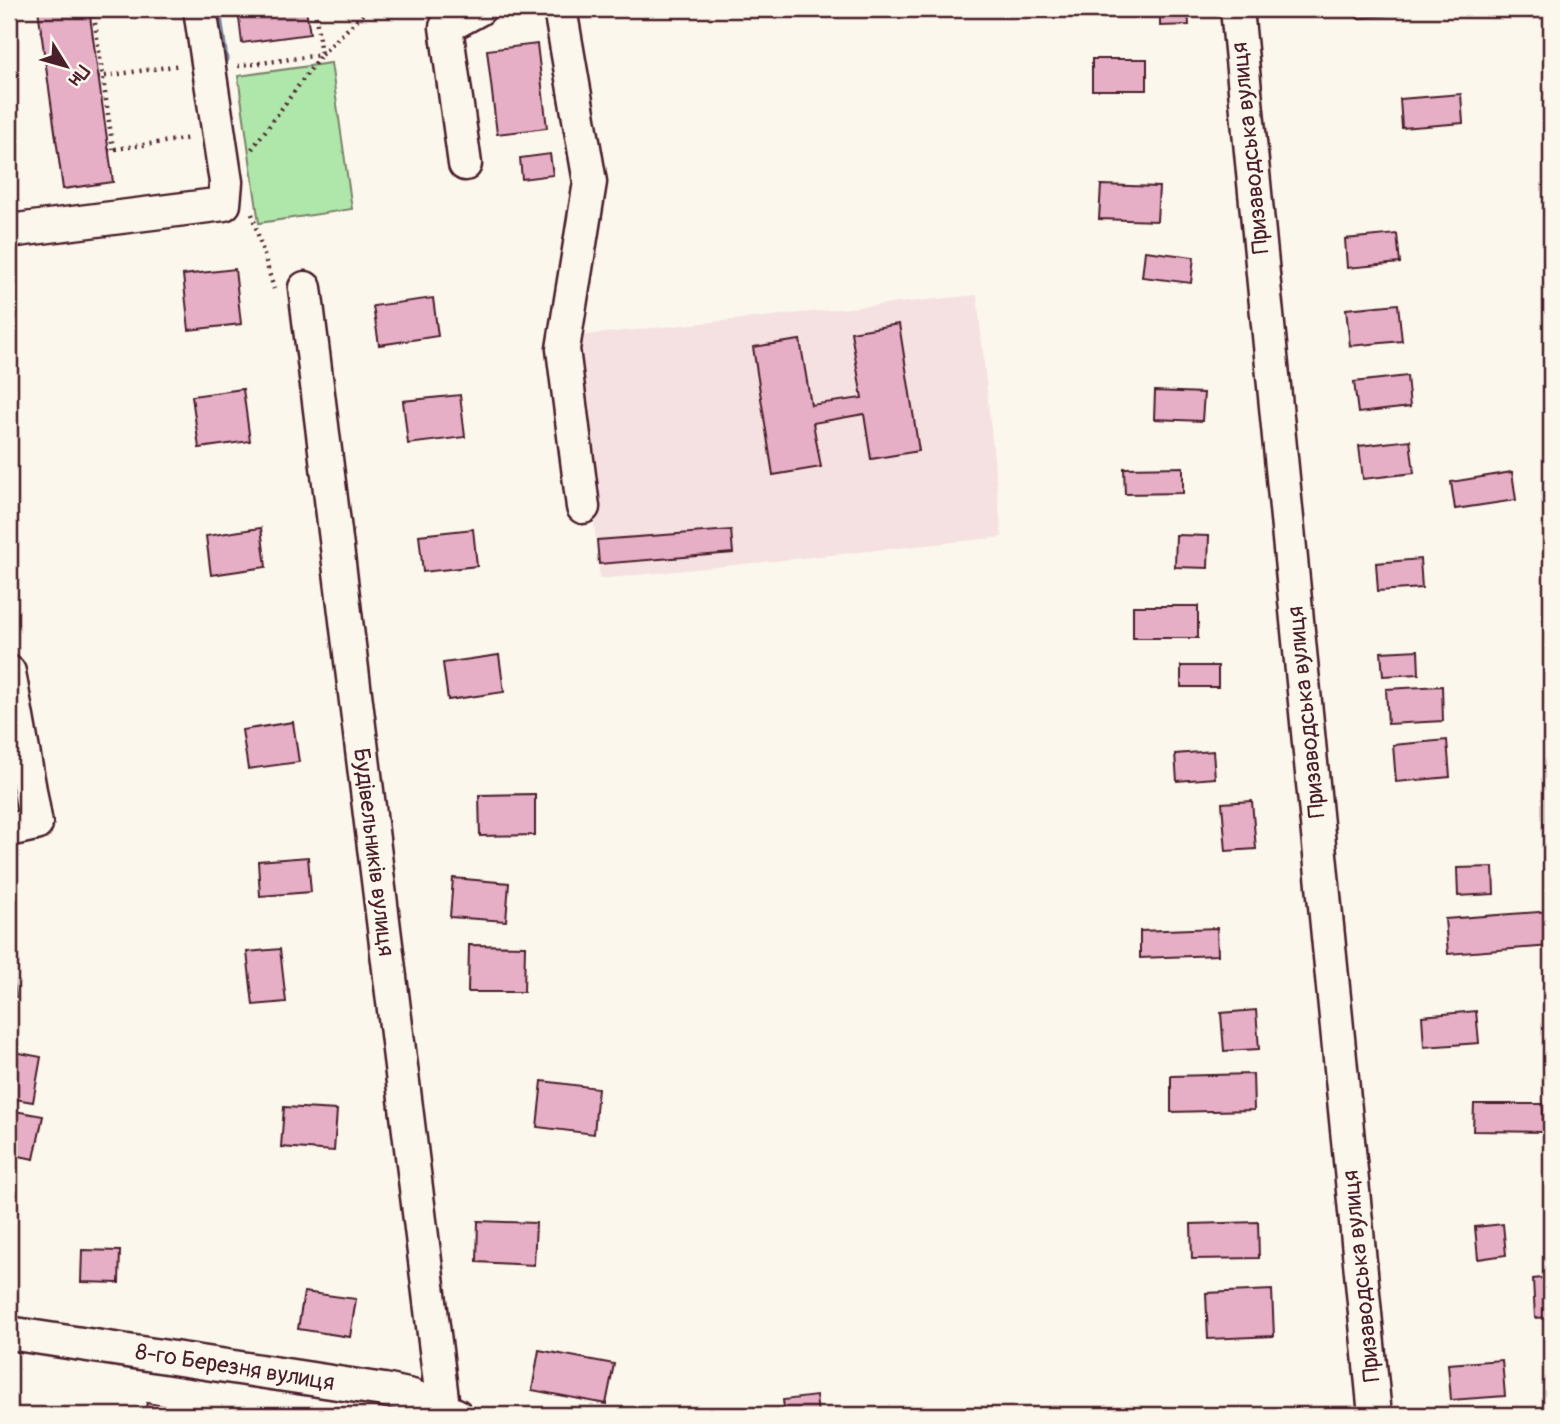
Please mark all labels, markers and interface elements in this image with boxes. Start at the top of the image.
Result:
north arrow [32,32,102,102]
street label: Призаводська вулиця [1224,41,1276,255]
text: Пн [63,60,95,91]
street label: Призаводська вулиця [1280,605,1332,819]
street label: Будівельників вулиця [347,746,401,958]
street label: Призаводська вулиця [1335,1169,1387,1383]
street label: 8-го Березня вулиця [133,1337,337,1397]

